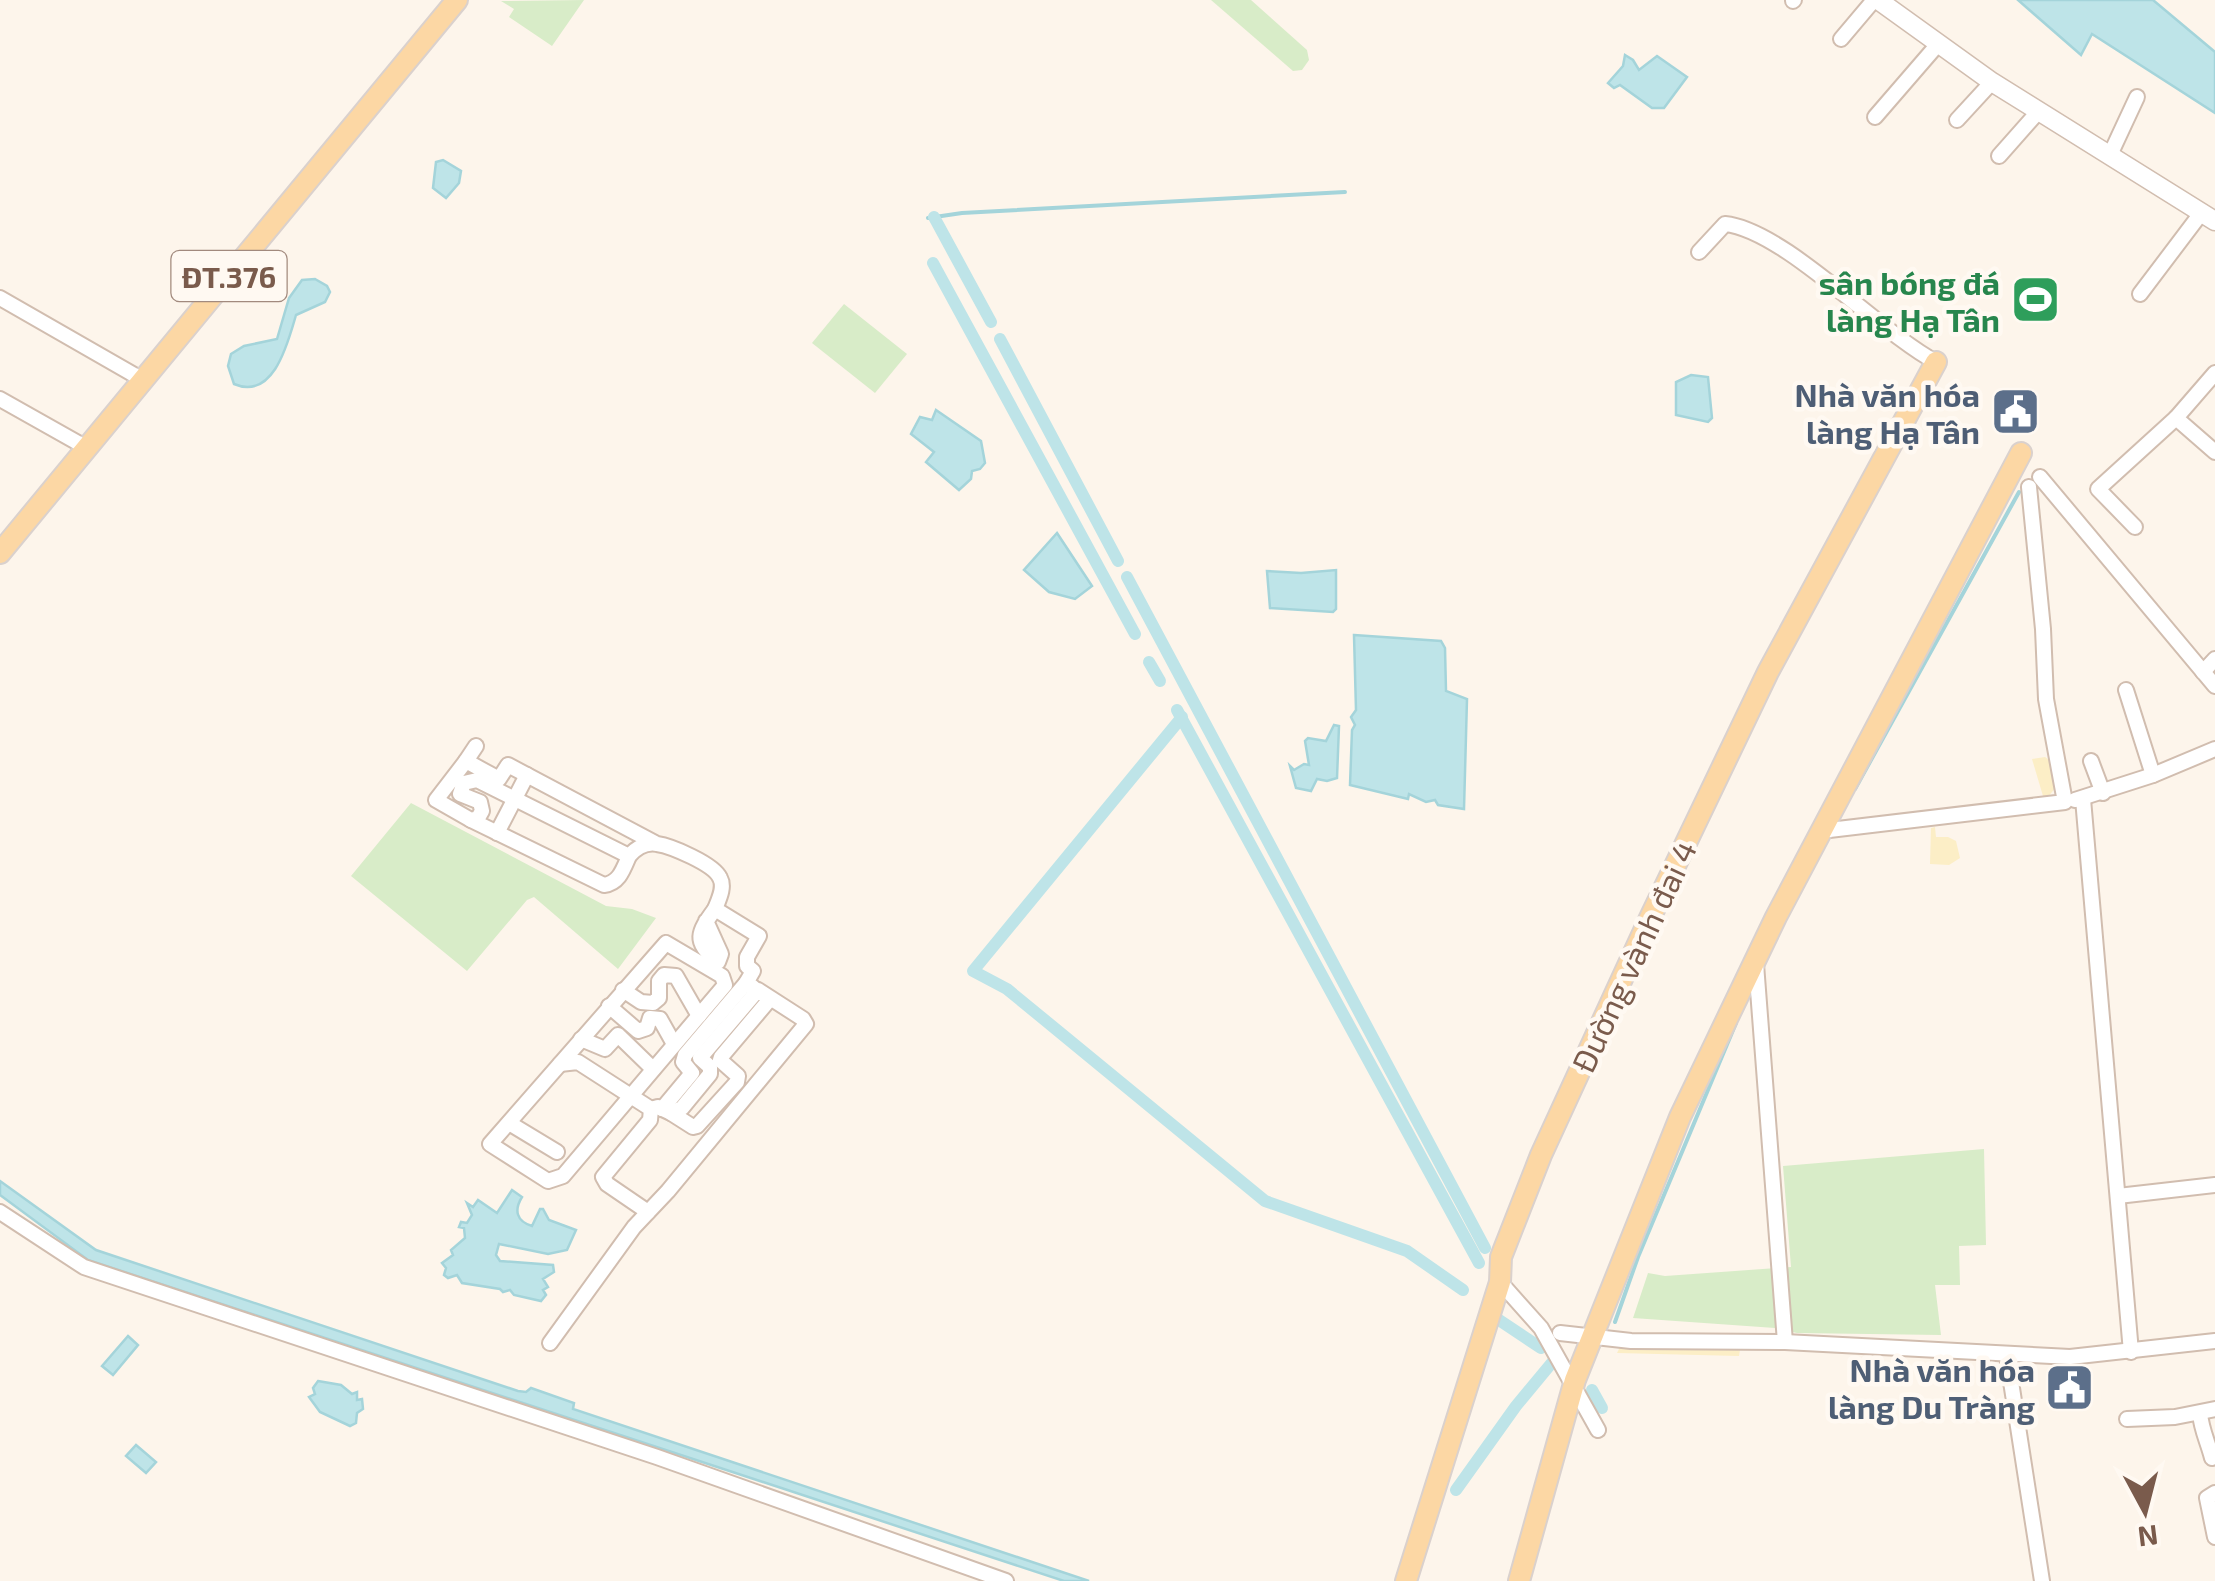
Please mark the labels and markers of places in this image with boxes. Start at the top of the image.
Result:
place label: sân bóng đá làng Hạ Tân [1819,263,2000,338]
sports icon: sân bóng đá làng Hạ Tân [2009,274,2061,326]
place label: Nhà văn hóa làng Hạ Tân [1795,375,1980,450]
public building icon: Nhà văn hóa làng Hạ Tân [1989,386,2041,438]
place label: Nhà văn hóa làng Du Tràng [1828,1350,2035,1425]
public building icon: Nhà văn hóa làng Du Tràng [2044,1361,2096,1413]

